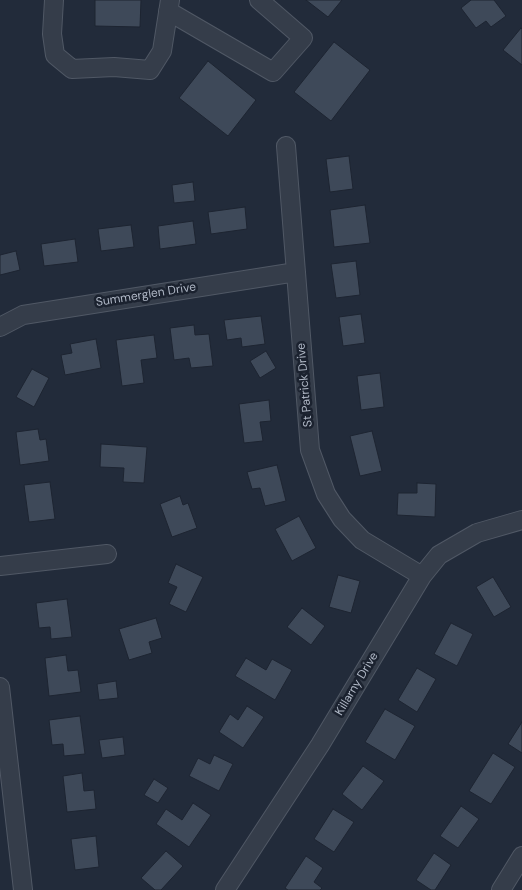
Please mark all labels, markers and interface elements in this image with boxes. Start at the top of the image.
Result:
street label: Summerglen Drive [95,280,197,310]
street label: St Patrick Drive [294,342,316,428]
street label: Killarny Drive [332,650,382,718]

